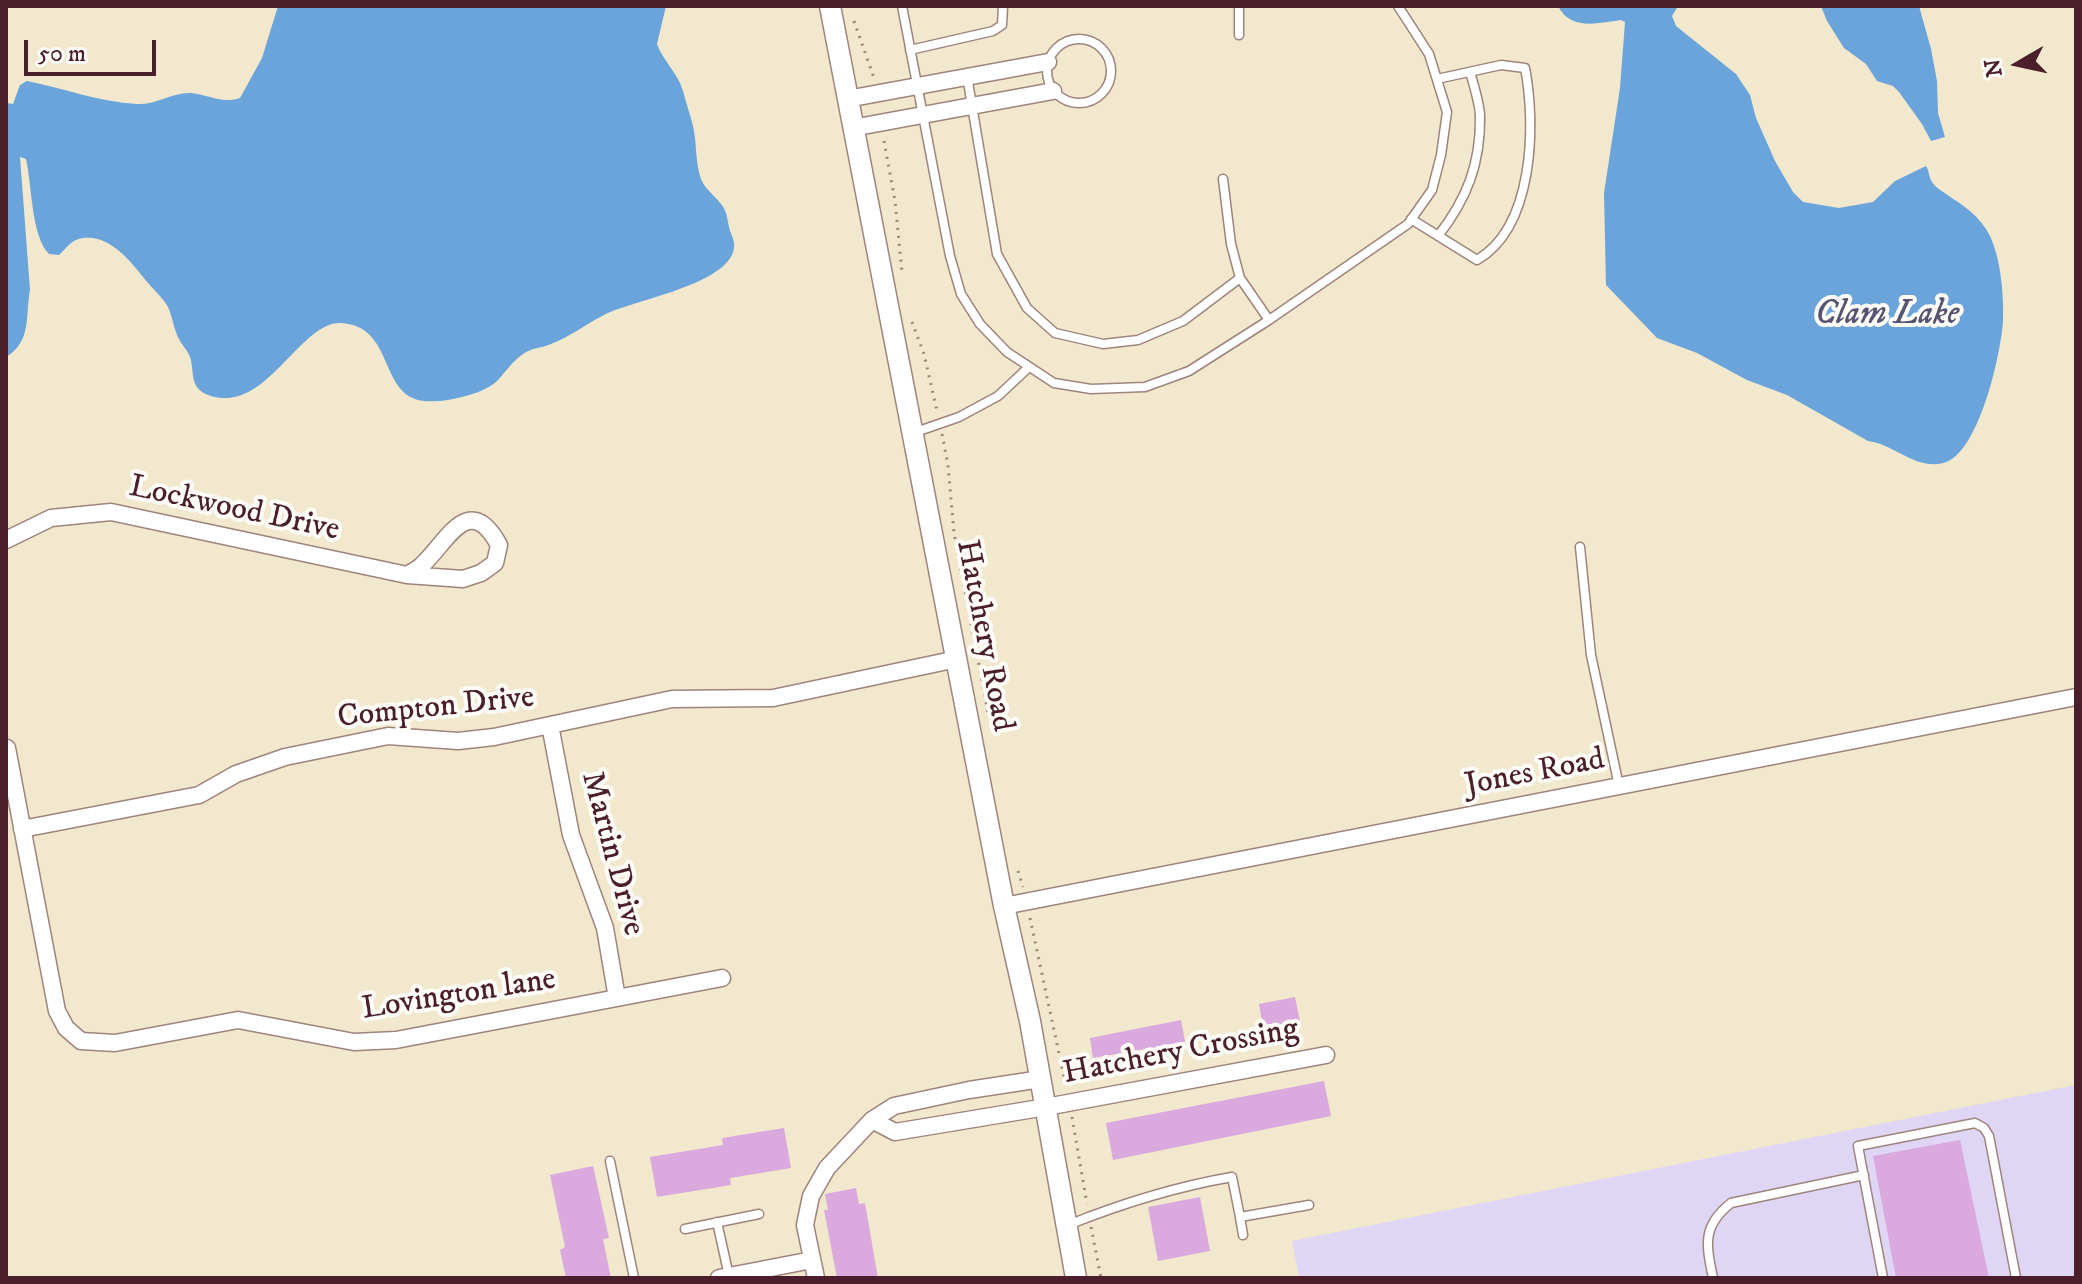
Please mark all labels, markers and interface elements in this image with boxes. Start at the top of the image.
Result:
scale bar [28,24,160,74]
north arrow [1978,24,2058,104]
text: 50 m [38,39,86,69]
text: N [1979,57,2009,79]
water label: Clam Lake [1815,296,1959,336]
street label: Lockwood Drive [125,469,343,551]
street label: Hatchery Road [946,537,1020,735]
street label: Compton Drive [336,680,536,738]
street label: Jones Road [1462,742,1608,806]
street label: Martin Drive [571,768,651,940]
street label: Lovington lane [359,962,559,1030]
street label: Hatchery Crossing [1060,1011,1302,1095]

